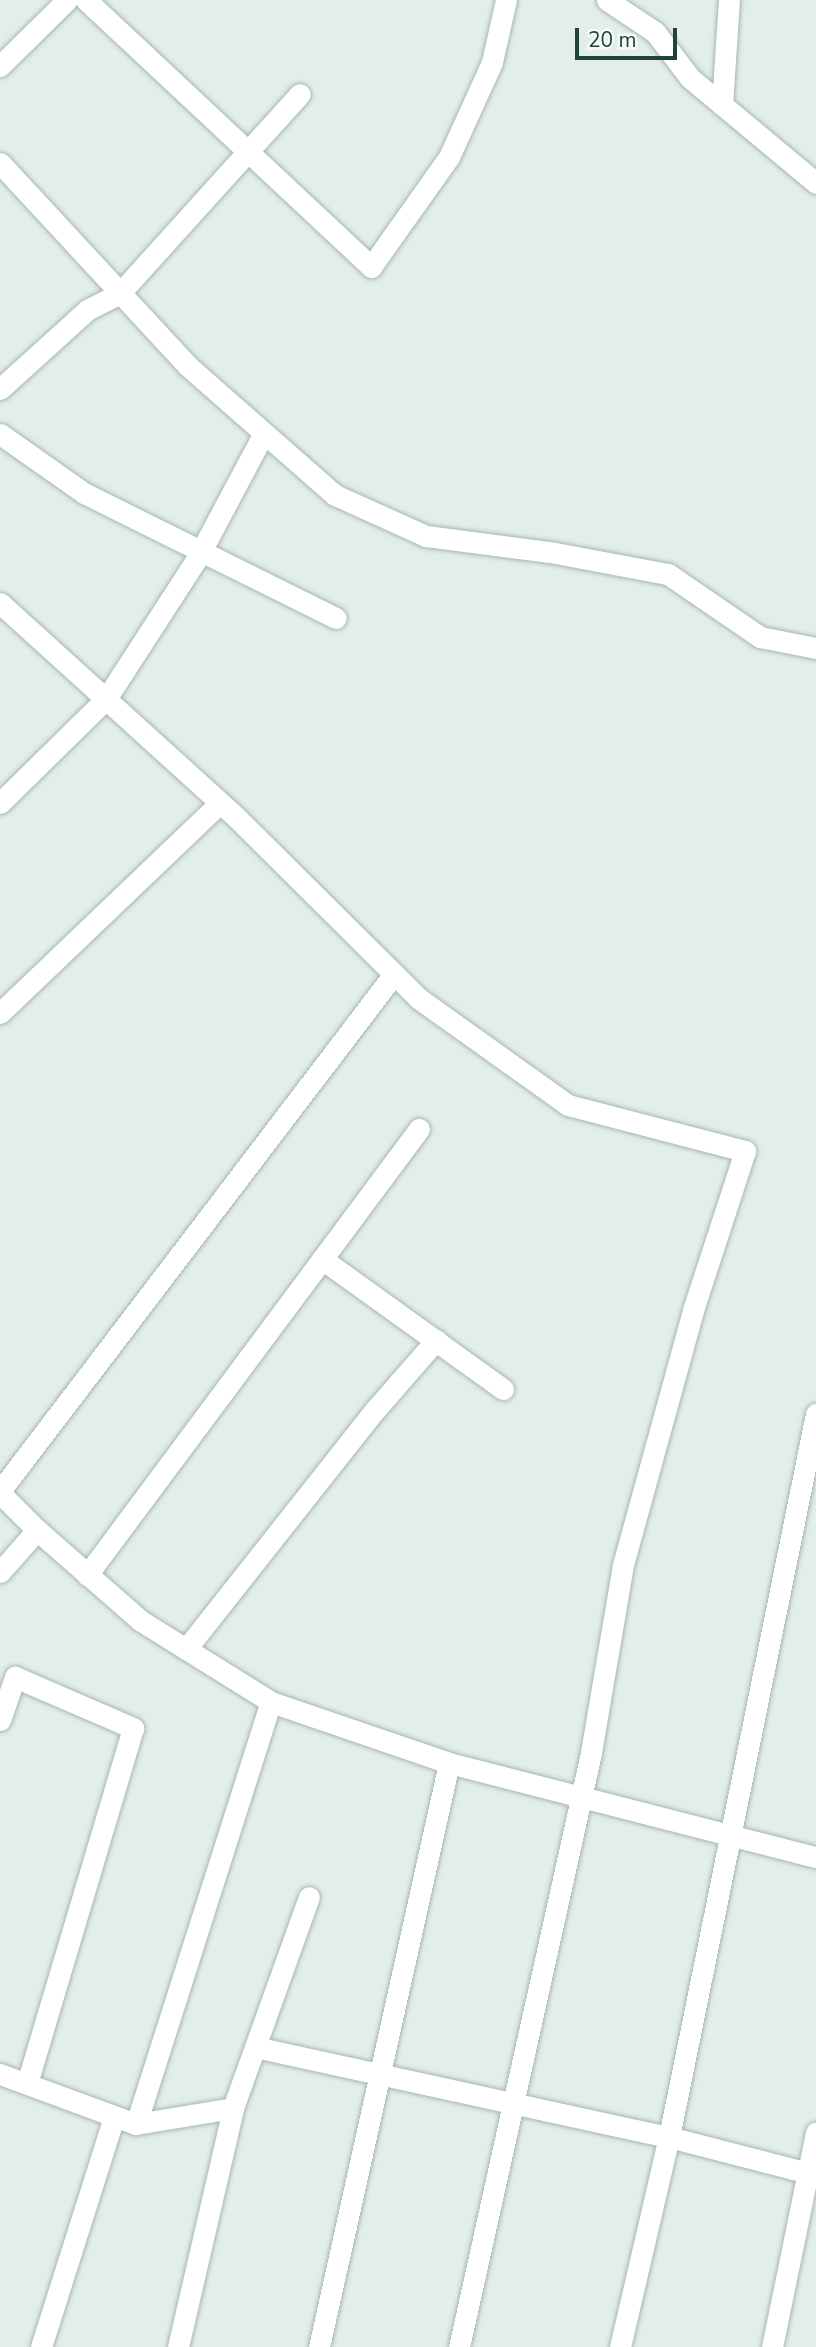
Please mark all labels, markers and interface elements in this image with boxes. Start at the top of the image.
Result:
scale bar [578,14,680,58]
text: 20 m [588,26,637,54]

